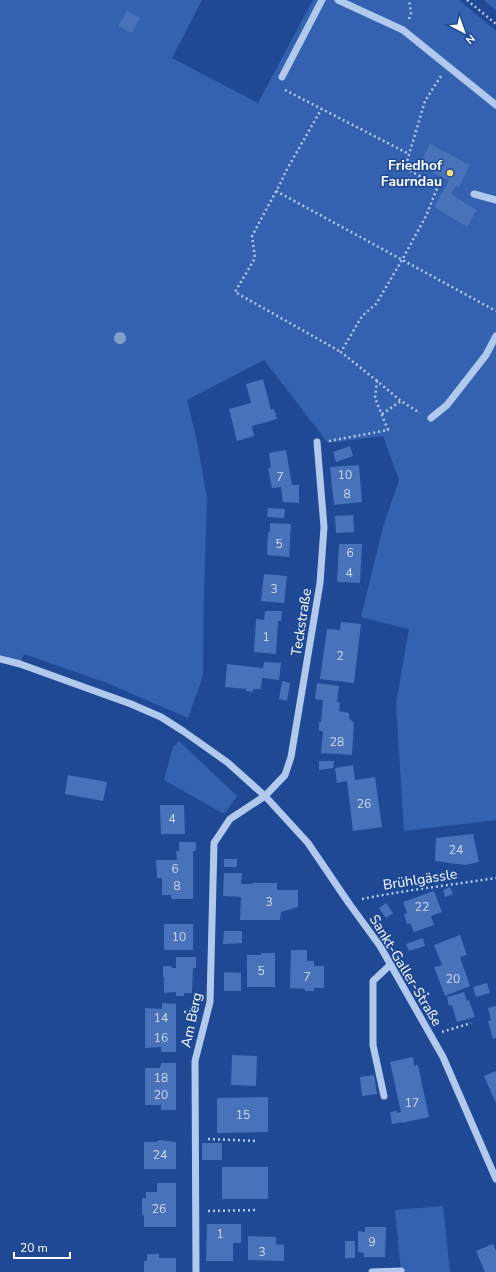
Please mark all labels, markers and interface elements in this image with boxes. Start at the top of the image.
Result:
north arrow [444,12,484,52]
text: N [462,31,478,48]
place label: Friedhof Faurndau [381,156,443,191]
marker: Friedhof Faurndau [445,168,455,178]
house number: 10 [338,467,352,483]
house number: 7 [276,469,284,485]
house number: 8 [343,486,351,502]
house number: 5 [275,536,283,552]
house number: 6 [346,545,354,561]
house number: 4 [345,565,353,581]
house number: 3 [270,581,278,597]
street label: Teckstraße [287,587,316,657]
house number: 1 [262,629,270,645]
house number: 2 [336,648,344,664]
house number: 28 [330,734,344,750]
house number: 26 [357,796,371,812]
house number: 4 [168,811,176,827]
house number: 24 [449,842,463,858]
house number: 6 [171,861,179,877]
street label: Brühlgässle [382,864,459,895]
house number: 8 [173,878,181,894]
house number: 3 [265,894,273,910]
house number: 22 [415,899,429,915]
street label: Sankt-Galler-Straße [365,911,446,1030]
house number: 10 [172,929,186,945]
house number: 5 [257,963,265,979]
house number: 7 [303,969,311,985]
house number: 20 [446,971,460,987]
street label: Am Berg [176,991,207,1049]
house number: 14 [154,1010,168,1026]
house number: 16 [154,1030,168,1046]
house number: 18 [154,1070,168,1086]
house number: 20 [154,1087,168,1103]
house number: 17 [405,1095,419,1111]
house number: 15 [236,1107,250,1123]
house number: 24 [153,1147,167,1163]
house number: 26 [152,1201,166,1217]
house number: 1 [216,1226,224,1242]
scale bar [14,1234,70,1260]
house number: 9 [368,1234,376,1250]
text: 20 m [20,1240,48,1256]
house number: 3 [258,1244,266,1260]

